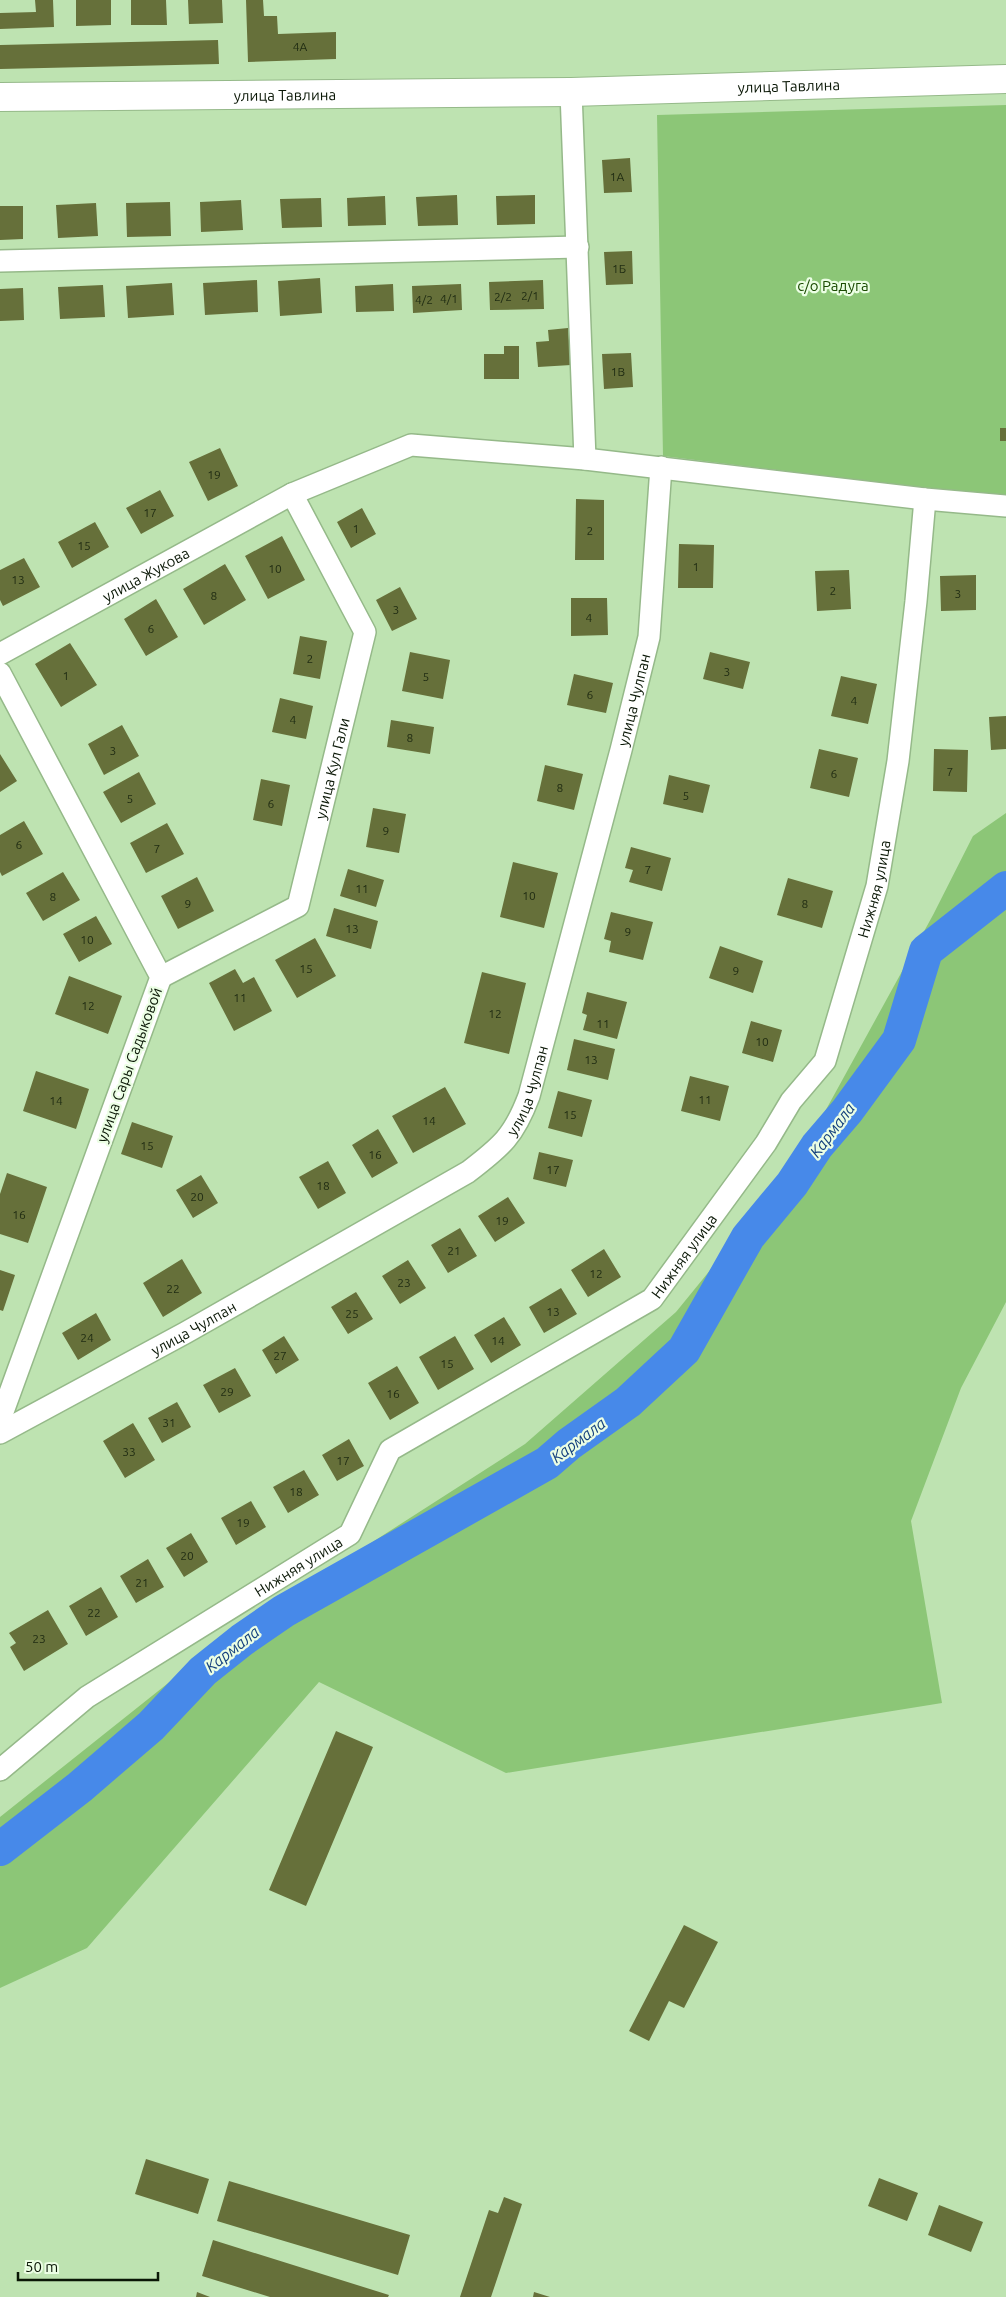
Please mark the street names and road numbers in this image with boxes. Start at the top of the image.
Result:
street label: улица Тавлина [737,75,840,96]
street label: улица Тавлина [234,86,336,103]
street label: улица Жукова [99,544,192,605]
street label: улица Чулпан [614,652,653,748]
street label: улица Кул Гали [311,716,352,821]
street label: Нижняя улица [854,839,893,940]
street label: улица Сары Садыковой [93,985,165,1145]
street label: улица Чулпан [503,1043,551,1139]
street label: Нижняя улица [647,1210,720,1301]
street label: улица Чулпан [148,1297,239,1358]
street label: Нижняя улица [251,1533,345,1600]

